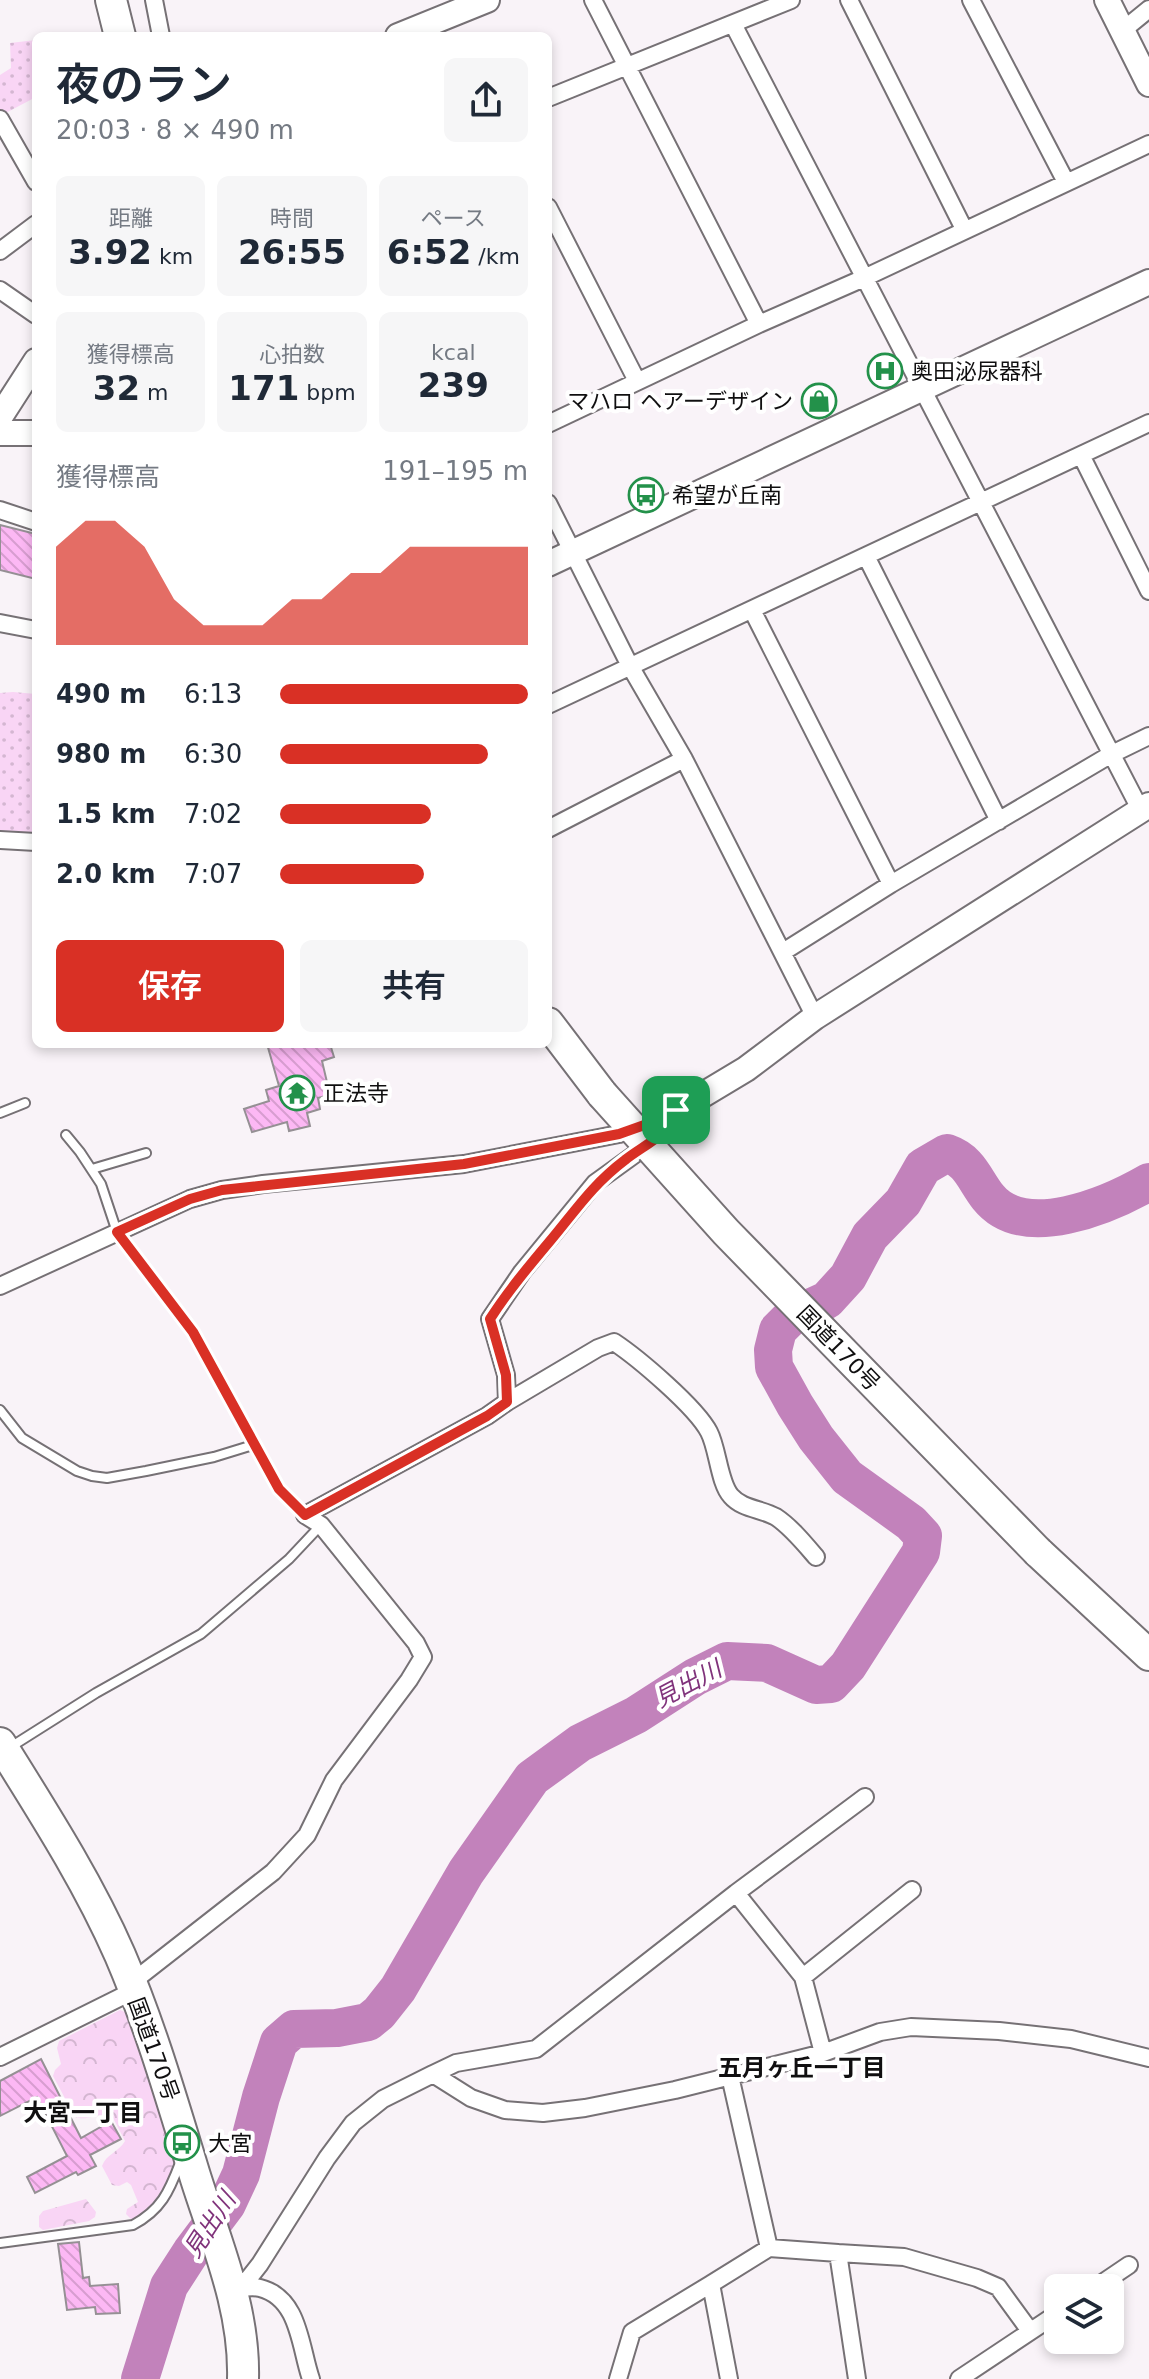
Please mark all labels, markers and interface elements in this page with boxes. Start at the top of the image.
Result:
button: share [444,58,528,142]
text: 夜のラン [56,59,232,110]
text: 20:03 · 8 × 490 m [56,115,294,145]
text: 距離 [109,206,153,231]
text: 時間 [270,206,314,231]
text: ペース [421,206,486,231]
text: 3.92 [68,232,152,272]
text: 26:55 [238,232,346,272]
text: 6:52 [387,232,471,272]
text: km [152,244,193,269]
text: /km [471,244,520,269]
text: kcal [431,340,476,365]
text: 獲得標高 [87,342,175,367]
text: 心拍数 [259,342,325,367]
hospital icon: 奥田泌尿器科 [866,352,904,390]
place label: 奥田泌尿器科 [911,359,1043,384]
text: 239 [418,365,489,405]
text: 32 [93,368,140,408]
text: 171 [228,368,299,408]
text: m [140,380,169,405]
text: bpm [299,380,356,405]
shop icon: マハロ ヘアーデザイン [800,382,838,420]
place label: マハロ ヘアーデザイン [567,389,793,414]
text: 191–195 m [382,456,528,486]
text: 獲得標高 [56,462,160,492]
bus stop icon: 希望が丘南 [627,476,665,514]
place label: 希望が丘南 [672,483,782,508]
text: 490 m [56,679,146,709]
text: 6:13 [184,679,242,709]
text: 980 m [56,739,146,769]
text: 6:30 [184,739,242,769]
text: 1.5 km [56,799,156,829]
text: 7:02 [184,799,242,829]
text: 2.0 km [56,859,156,889]
text: 7:07 [184,859,242,889]
button: 保存 [56,940,284,1032]
button: 共有 [300,940,528,1032]
temple icon: 正法寺 [278,1074,316,1112]
pin [642,1076,710,1144]
place label: 正法寺 [323,1081,389,1106]
icon: arrive [654,1088,698,1132]
street label: 国道170号 [792,1301,885,1396]
water label: 見出川 [650,1653,729,1713]
street label: 国道170号 [123,1994,184,2104]
district label: 五月ヶ丘一丁目 [718,2054,886,2082]
district label: 大宮一丁目 [23,2099,143,2127]
bus stop icon: 大宮 [163,2124,201,2162]
place label: 大宮 [208,2131,252,2156]
water label: 見出川 [179,2185,243,2263]
map controls [1044,2274,1124,2354]
button: layers [1044,2274,1124,2354]

